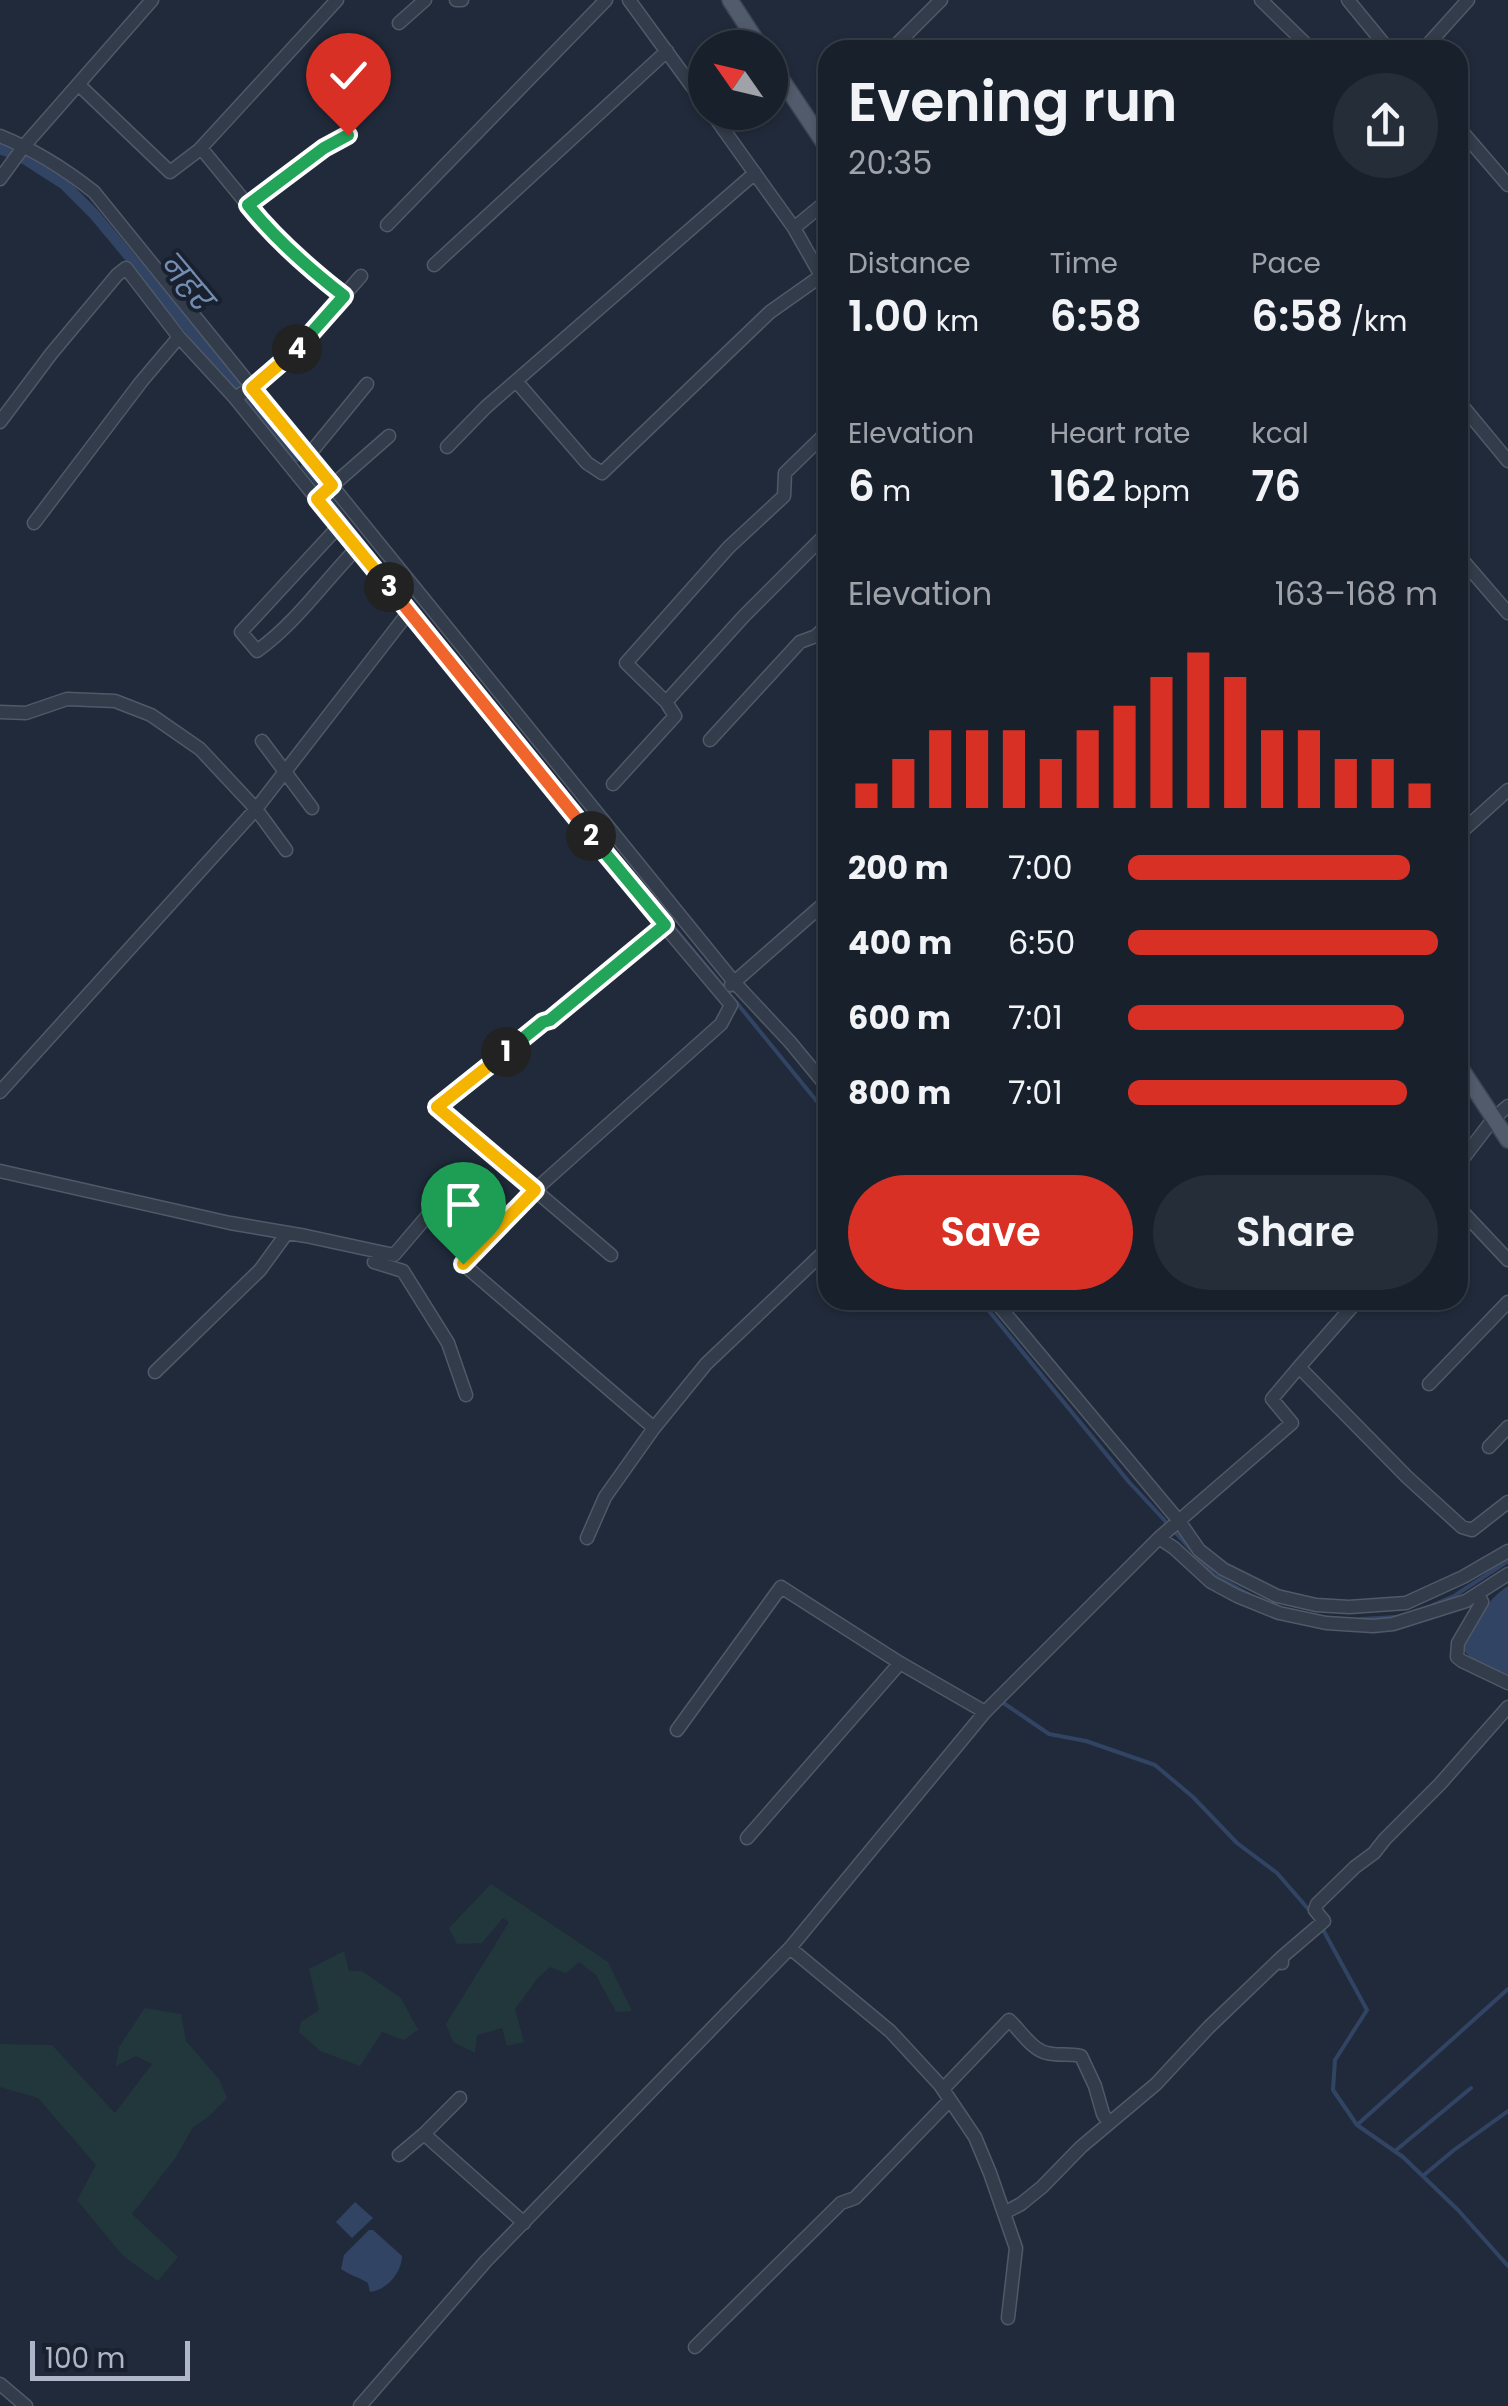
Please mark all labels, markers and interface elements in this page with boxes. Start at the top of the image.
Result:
north arrow [688,30,788,130]
map controls [688,30,788,130]
pin [306,33,391,136]
icon: check [321,48,376,103]
text: Evening run [848,63,1177,140]
button: share [1333,73,1438,178]
text: 20:35 [848,140,932,185]
text: Distance [848,244,971,283]
text: Time [1050,244,1118,283]
text: Pace [1251,244,1321,283]
water label: नहर [150,245,227,324]
text: 1.00 [848,287,928,346]
text: 6:58 [1050,287,1142,346]
text: 6:58 [1251,287,1343,346]
text: km [928,302,979,341]
text: /km [1343,302,1407,341]
pin: 4 [272,324,322,374]
text: 4 [288,329,306,368]
text: Elevation [848,414,974,453]
text: Heart rate [1050,414,1190,453]
text: kcal [1251,414,1309,453]
text: 6 [848,457,875,516]
text: 162 [1050,457,1116,516]
text: 76 [1251,457,1301,516]
text: m [875,472,911,511]
text: bpm [1116,472,1190,511]
pin: 3 [364,562,414,612]
text: 3 [381,567,397,606]
text: Elevation [848,571,992,616]
text: 163–168 m [1275,571,1438,616]
pin: 2 [566,811,616,861]
text: 2 [583,816,599,855]
text: 200 m [848,845,949,890]
text: 7:00 [1008,845,1072,890]
text: 400 m [848,920,952,965]
text: 6:50 [1008,920,1075,965]
text: 600 m [848,995,951,1040]
text: 7:01 [1008,995,1063,1040]
pin: 1 [481,1027,531,1077]
text: 1 [501,1032,511,1071]
text: 800 m [848,1070,951,1115]
text: 7:01 [1008,1070,1063,1115]
pin [421,1162,506,1265]
button: Save [848,1175,1133,1290]
button: Share [1153,1175,1438,1290]
icon: arrive [436,1177,491,1232]
scale bar [30,2336,190,2380]
text: 100 m [45,2339,125,2378]

